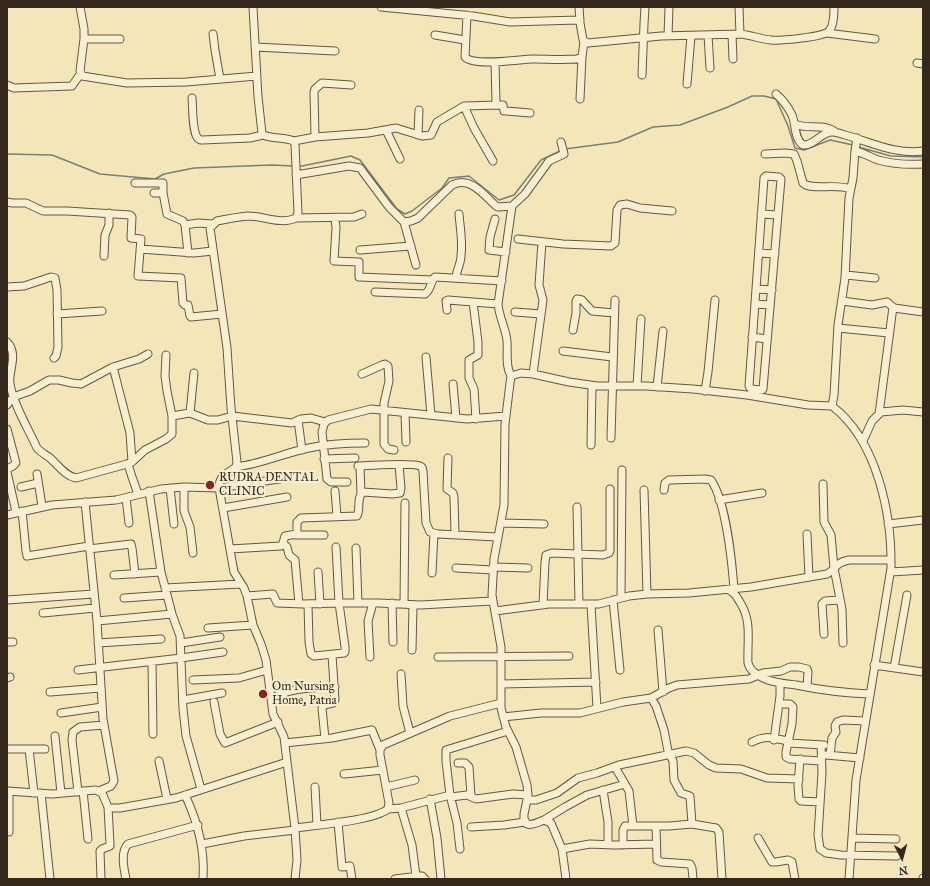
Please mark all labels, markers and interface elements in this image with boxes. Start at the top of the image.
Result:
place label: RUDRA DENTAL CLINIC [219,471,318,499]
marker: RUDRA DENTAL CLINIC [204,479,216,491]
place label: Om Nursing Home, Patna [272,680,337,708]
marker: Om Nursing Home, Patna [257,688,269,700]
north arrow [882,838,922,878]
text: N [898,863,909,877]

